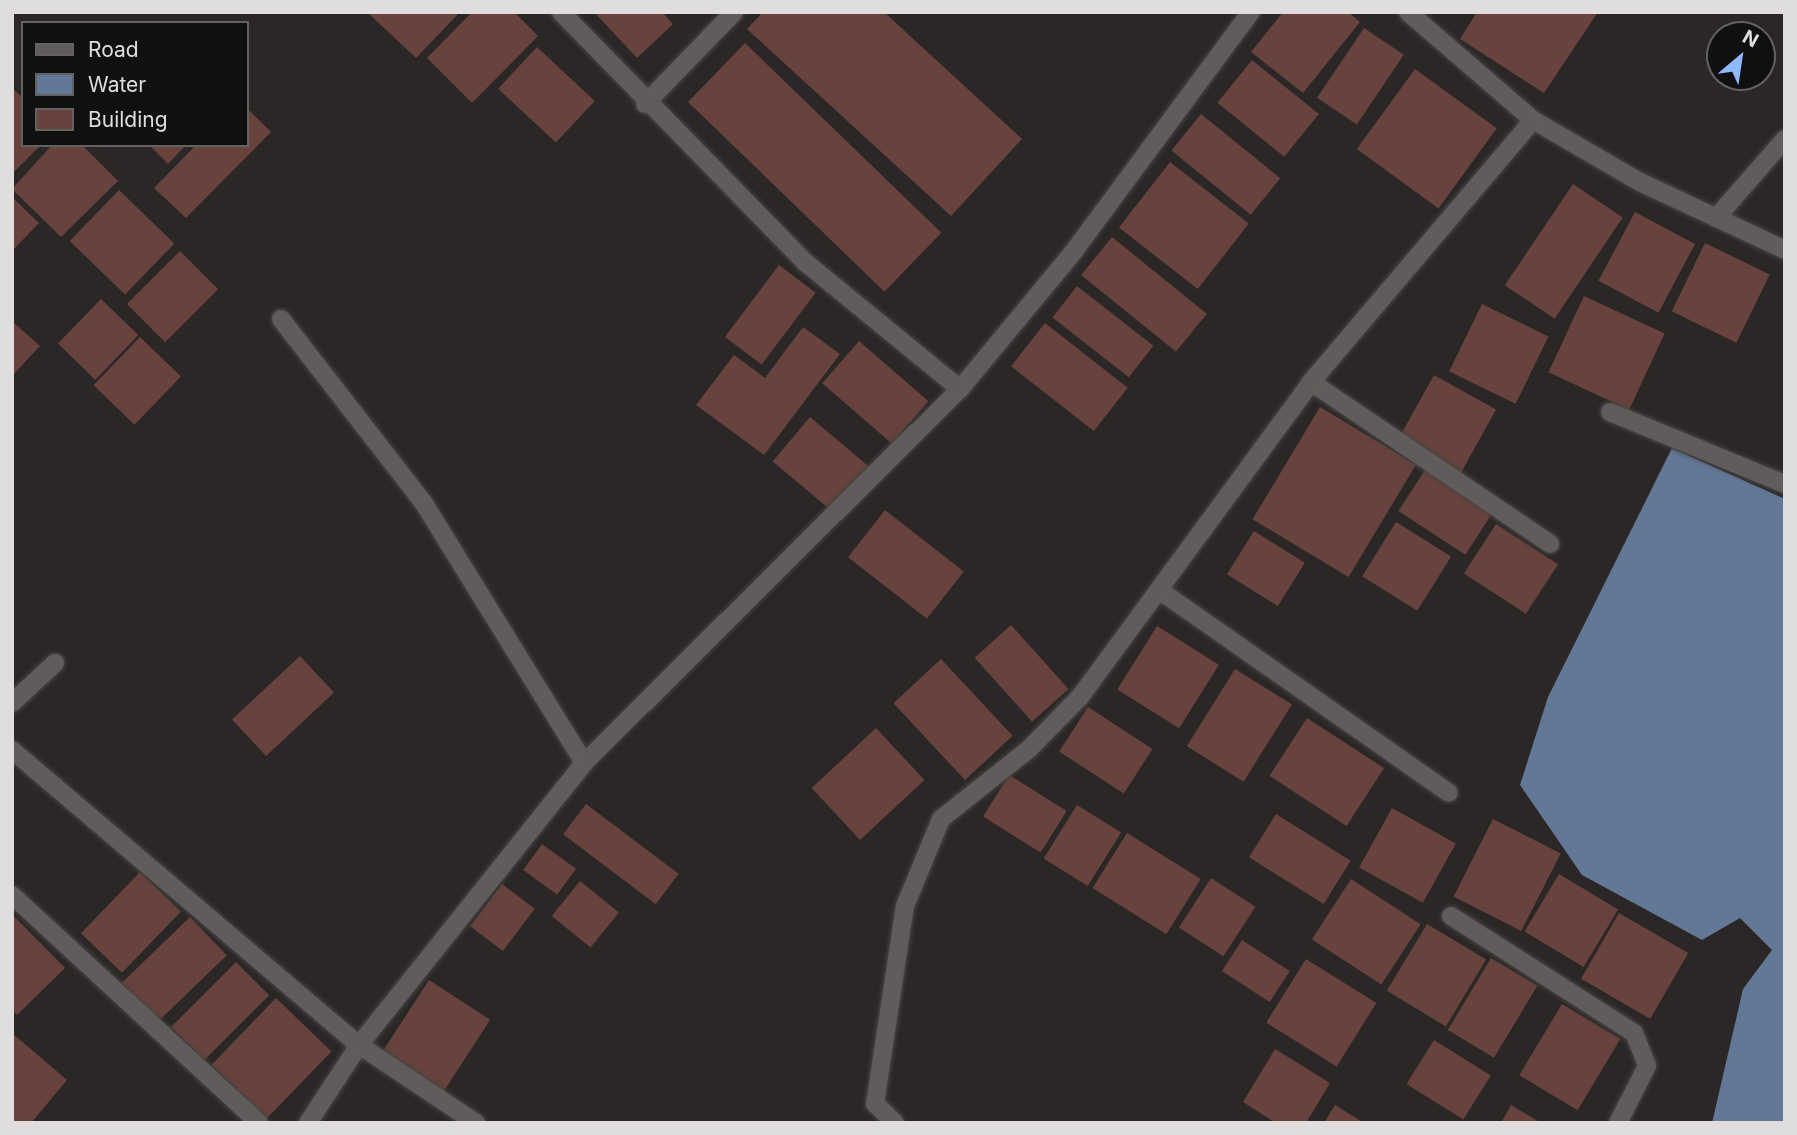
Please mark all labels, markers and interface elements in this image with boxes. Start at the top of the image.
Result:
legend [21,21,248,147]
north arrow [1706,21,1776,91]
text: N [1739,25,1762,53]
text: Road [88,37,139,62]
text: Water [88,72,146,97]
text: Building [88,107,168,132]

